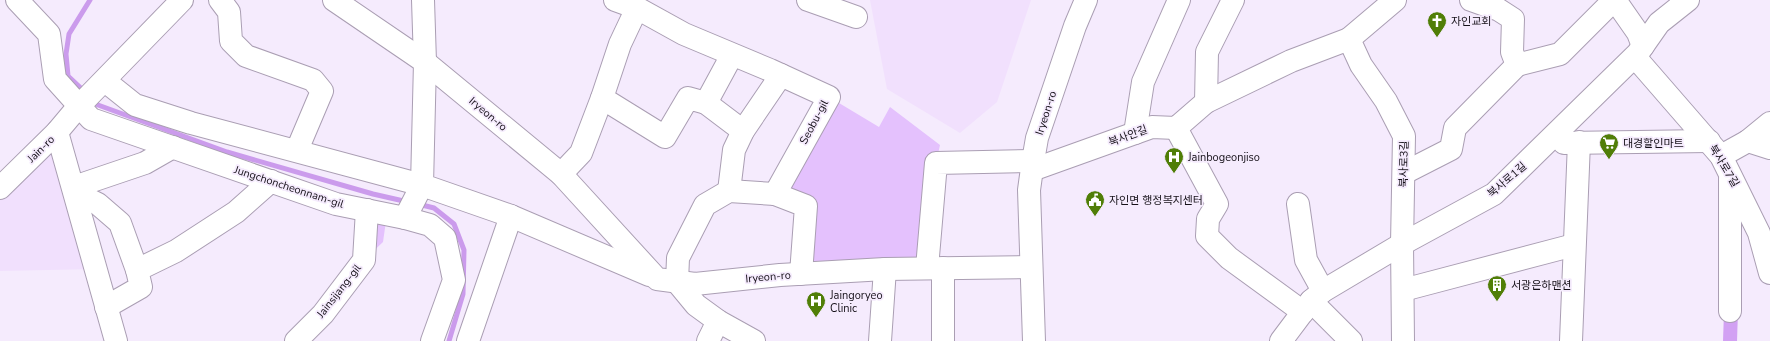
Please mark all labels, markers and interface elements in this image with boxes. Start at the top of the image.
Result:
church icon: 자인교회 [1426,10,1448,38]
place label: 자인교회 [1451,14,1491,29]
street label: Iryeon-ro [1032,89,1060,137]
street label: Iryeon-ro [466,94,510,134]
street label: Seobu-gil [796,96,832,147]
street label: 북사안길 [1106,122,1150,150]
street label: Jain-ro [23,132,58,167]
supermarket icon: 대경할인마트 [1598,132,1620,160]
place label: 대경할인마트 [1623,136,1684,151]
street label: 북사로3길 [1396,140,1412,188]
street label: 북사로7길 [1705,142,1743,190]
hospital icon: Jainbogeonjiso [1163,146,1185,174]
place label: Jainbogeonjiso [1187,150,1260,165]
street label: 북사로1길 [1484,159,1530,201]
street label: Jungchoncheonnam-gil [231,162,346,212]
public building icon: 자인면 행정복지센터 [1084,189,1106,217]
place label: 자인면 행정복지센터 [1109,193,1203,208]
street label: Jainsijang-gil [313,260,365,322]
street label: Iryeon-ro [745,268,791,286]
building icon: 서광은하맨션 [1486,274,1508,302]
place label: 서광은하맨션 [1511,278,1572,293]
place label: Jaingoryeo Clinic [829,288,883,316]
hospital icon: Jaingoryeo Clinic [805,290,827,318]

